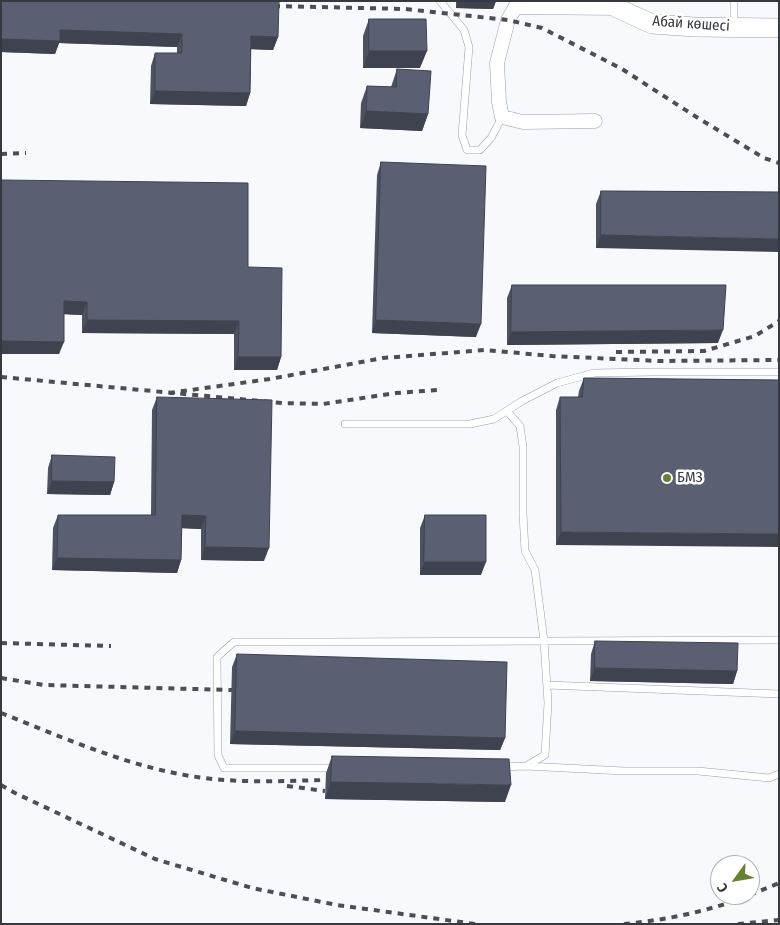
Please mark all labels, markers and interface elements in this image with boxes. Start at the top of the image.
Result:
street label: Абай көшесі [652,12,730,36]
place label: БМЗ [677,469,703,487]
marker: БМЗ [661,472,673,484]
north arrow [710,855,760,905]
text: С [714,880,732,895]

